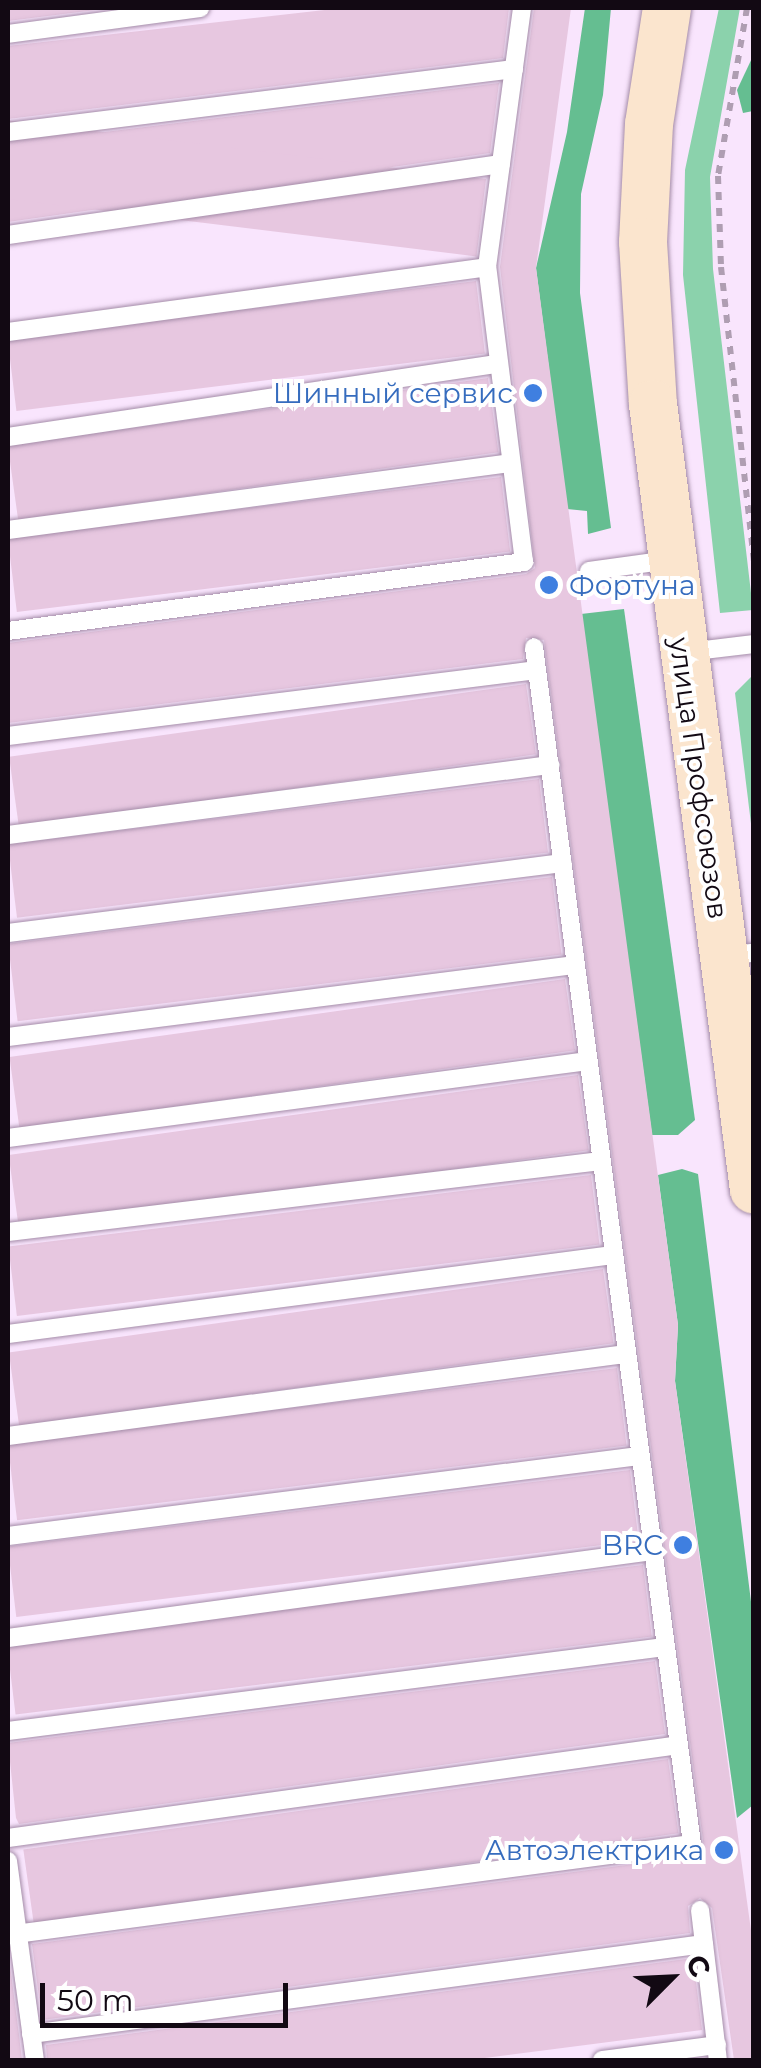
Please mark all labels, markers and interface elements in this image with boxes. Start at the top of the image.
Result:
place label: Шинный сервис [273,376,513,410]
marker: Шинный сервис [522,382,544,404]
place label: Фортуна [569,568,695,602]
marker: Фортуна [538,574,560,596]
street label: улица Профсоюзов [663,635,735,921]
place label: BRC [602,1528,663,1562]
marker: BRC [672,1534,694,1556]
place label: Автоэлектрика [485,1833,704,1867]
marker: Автоэлектрика [713,1839,735,1861]
north arrow [621,1928,721,2028]
text: С [679,1950,718,1982]
scale bar [45,1963,292,2025]
text: 50 m [57,1982,134,2019]

